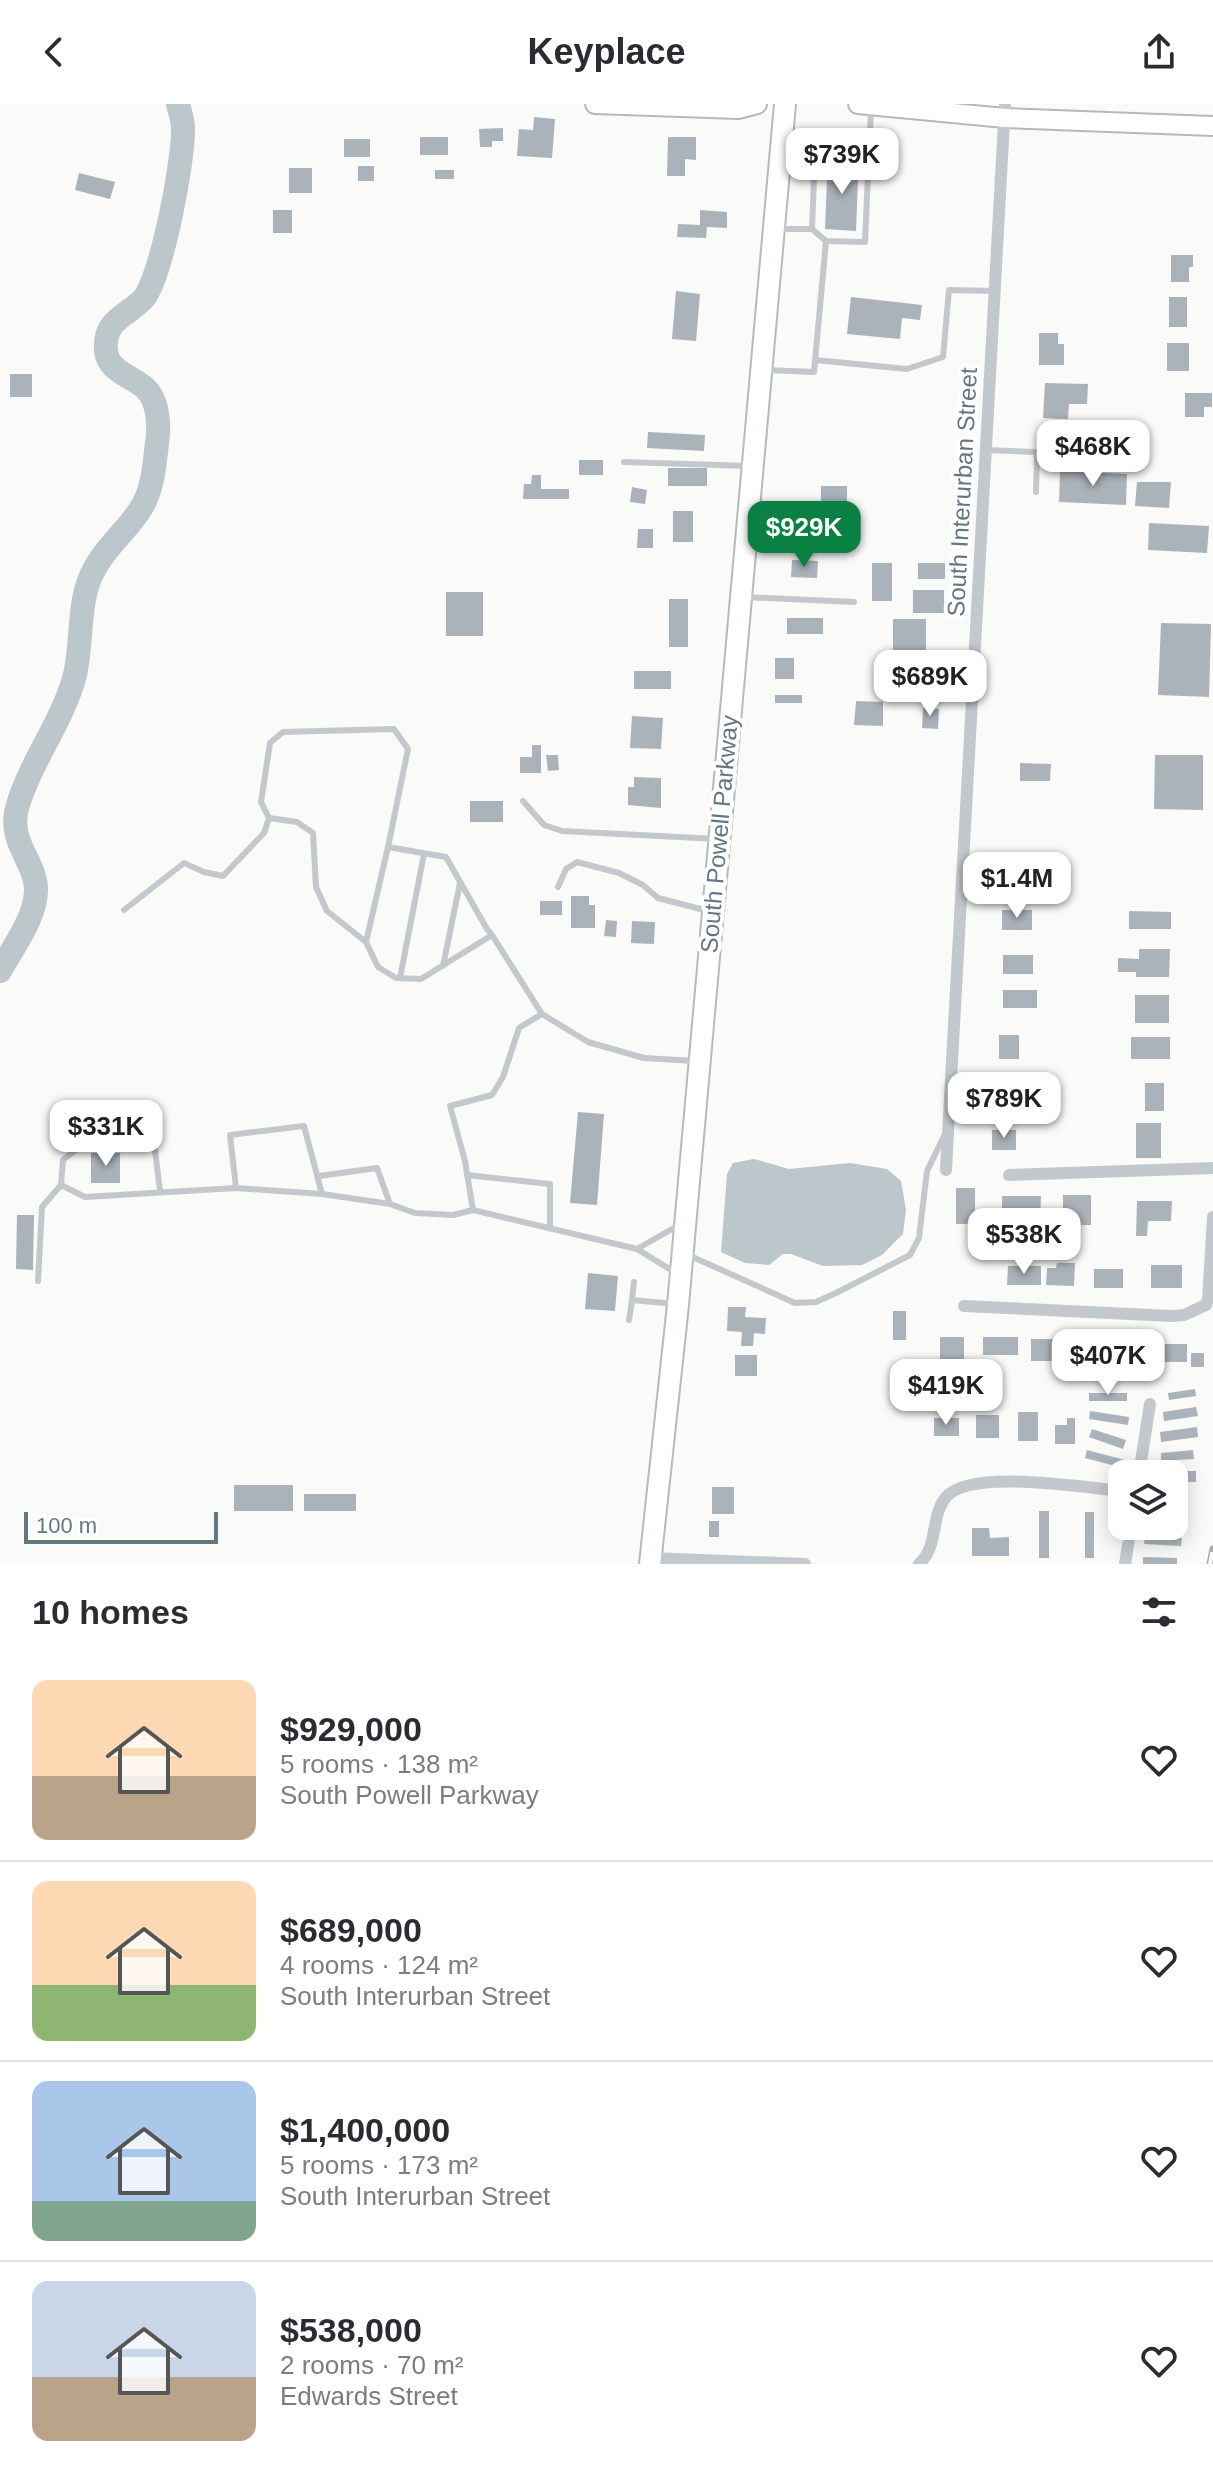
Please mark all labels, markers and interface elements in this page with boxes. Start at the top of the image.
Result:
icon: back [32,30,76,74]
icon: share [1137,30,1181,74]
text: Keyplace [527,31,686,72]
pin: $739K [786,128,898,196]
text: $739K [804,139,880,169]
street label: South Interurban Street [942,366,982,617]
pin: $468K [1037,420,1149,488]
text: $468K [1055,431,1131,461]
pin: $929K [748,501,860,569]
text: $929K [766,512,842,542]
pin: $689K [874,650,986,718]
text: $689K [892,661,968,691]
street label: South Powell Parkway [695,714,743,954]
pin: $1.4M [961,852,1073,920]
text: $1.4M [981,863,1053,893]
pin: $789K [948,1072,1060,1140]
text: $789K [966,1083,1042,1113]
pin: $331K [50,1100,162,1168]
text: $331K [68,1111,144,1141]
pin: $538K [968,1208,1080,1276]
text: $538K [986,1219,1062,1249]
pin: $407K [1052,1329,1164,1397]
text: $407K [1070,1340,1146,1370]
pin: $419K [890,1359,1002,1427]
text: $419K [908,1370,984,1400]
map controls [1108,1460,1188,1540]
button: layers [1108,1460,1188,1540]
scale bar [24,1508,218,1544]
text: 100 m [36,1513,97,1538]
icon: filters [1137,1590,1181,1634]
text: 10 homes [32,1593,189,1631]
text: $929,000 [280,1710,422,1748]
icon: home [96,1712,192,1808]
icon: heart [1137,1738,1181,1782]
text: 5 rooms · 138 m² [280,1749,478,1779]
text: South Powell Parkway [280,1780,539,1810]
text: $689,000 [280,1911,422,1949]
icon: home [96,1913,192,2009]
icon: heart [1137,1939,1181,1983]
text: 4 rooms · 124 m² [280,1950,478,1980]
text: South Interurban Street [280,1981,550,2011]
text: $1,400,000 [280,2111,450,2149]
icon: home [96,2113,192,2209]
icon: heart [1137,2139,1181,2183]
text: 5 rooms · 173 m² [280,2150,478,2180]
text: South Interurban Street [280,2181,550,2211]
text: $538,000 [280,2311,422,2349]
icon: home [96,2313,192,2409]
icon: heart [1137,2339,1181,2383]
text: 2 rooms · 70 m² [280,2350,464,2380]
text: Edwards Street [280,2381,458,2411]

